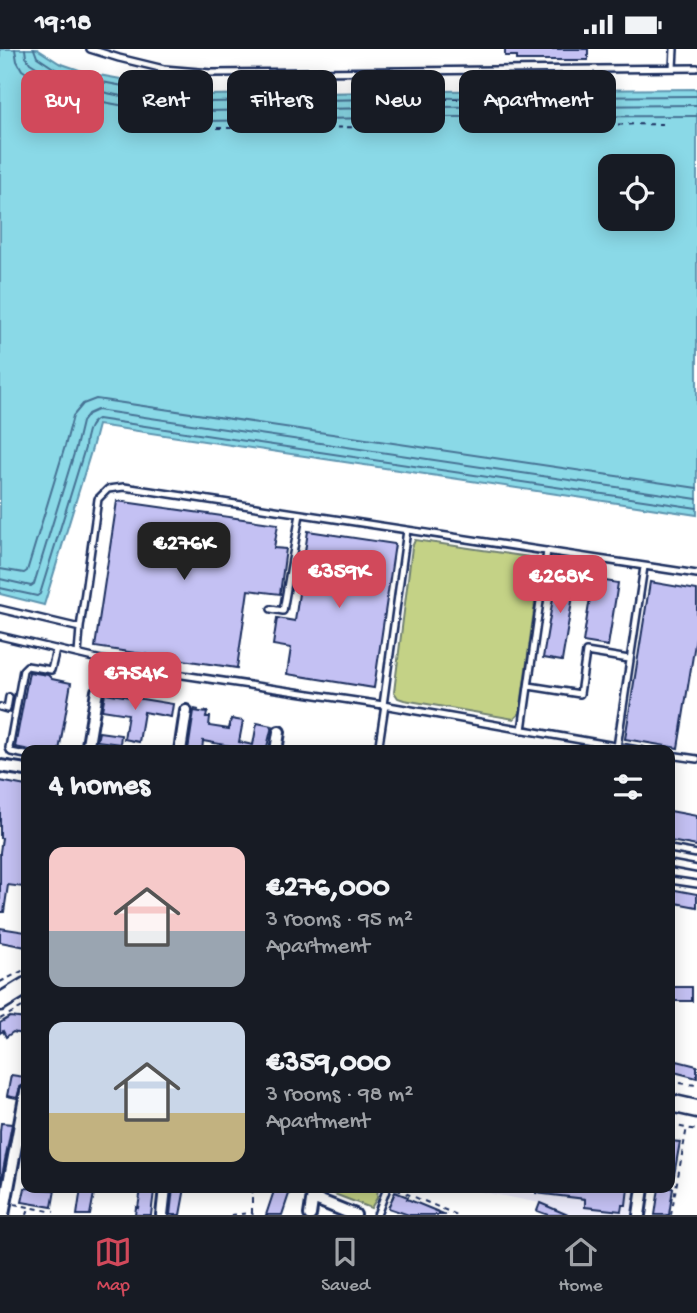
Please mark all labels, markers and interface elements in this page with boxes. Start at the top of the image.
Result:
text: 19:18 [35,9,91,40]
chip: Buy [21,70,104,133]
chip: Rent [118,70,213,133]
chip: Filters [227,70,337,133]
chip: New [351,70,445,133]
chip: Apartment [459,70,616,133]
map controls [598,154,675,231]
button: locate [598,154,675,231]
pin: €276K [135,523,233,582]
text: €276K [153,531,215,558]
pin: €359K [290,551,388,610]
pin: €268K [511,555,609,615]
text: €359K [308,559,370,586]
text: €268K [529,564,591,591]
pin: €754K [86,653,184,712]
text: €754K [104,661,166,688]
icon: filters [609,768,647,806]
text: 4 homes [49,770,150,805]
text: €276,000 [266,872,390,907]
icon: home [105,875,189,959]
text: 3 rooms · 95 m² [266,907,413,934]
text: Apartment [266,934,370,961]
text: €359,000 [266,1047,391,1082]
icon: home [105,1050,189,1134]
text: 3 rooms · 98 m² [266,1082,413,1109]
text: Apartment [266,1109,370,1136]
tab: Map [94,1233,132,1298]
tab: Saved [321,1233,370,1298]
tab: Home [559,1233,603,1298]

